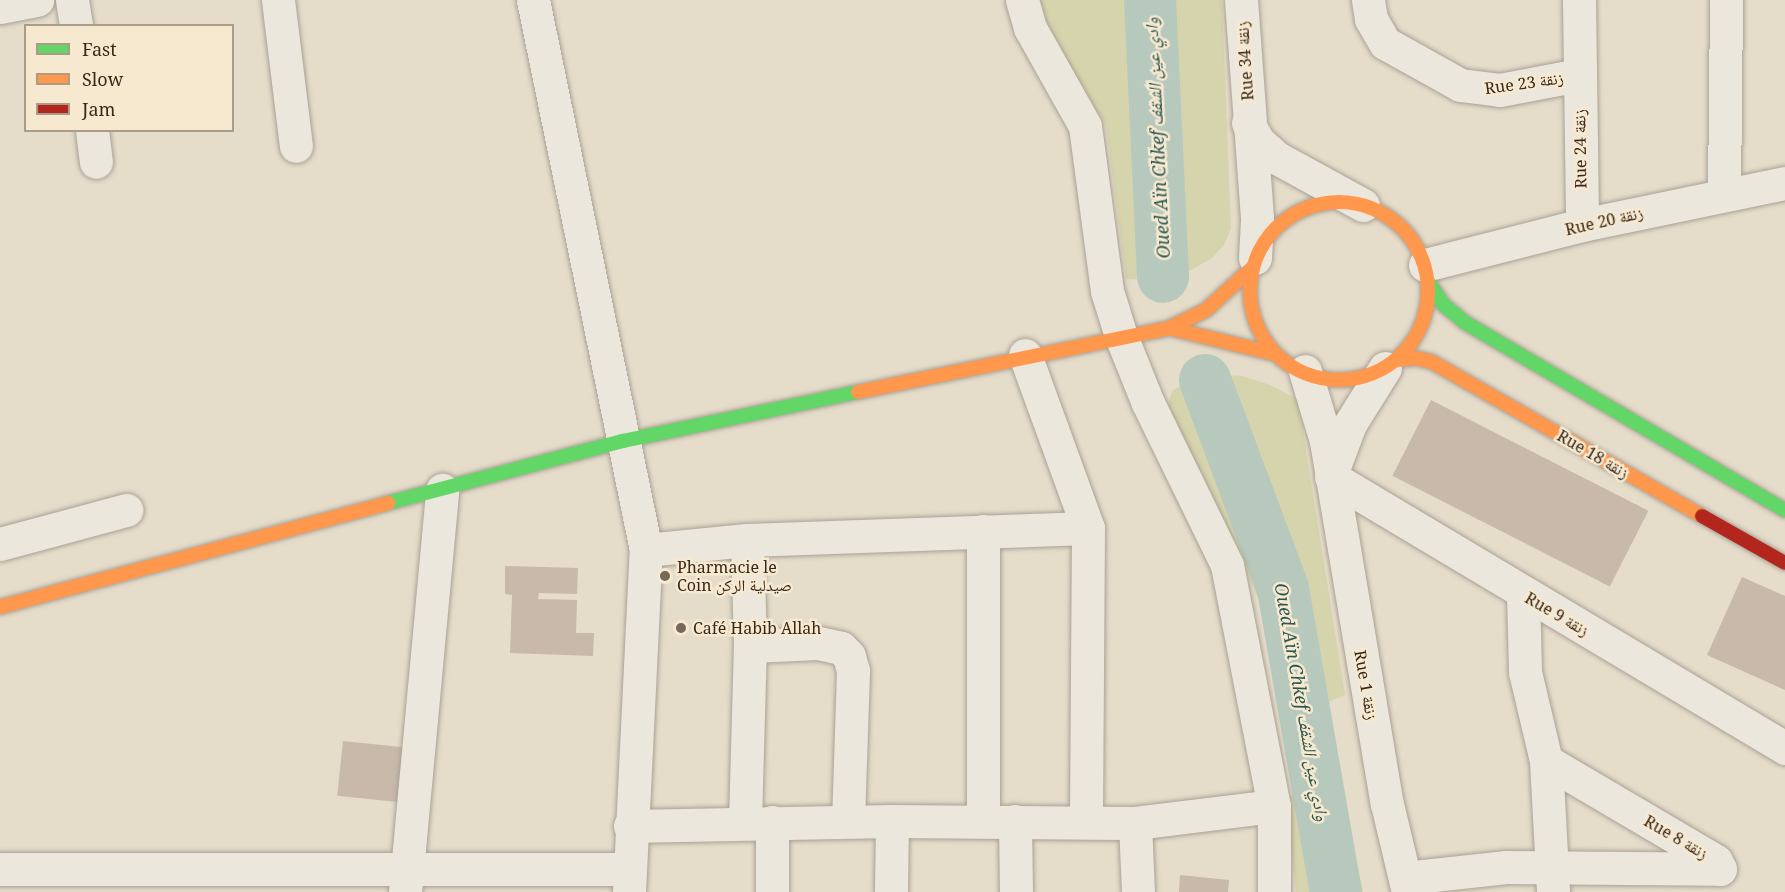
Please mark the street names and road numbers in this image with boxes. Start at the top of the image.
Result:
street label: Rue 34 زنقة [1233,21,1257,101]
street label: Rue 23 زنقة [1483,68,1565,98]
street label: Rue 24 زنقة [1570,109,1590,189]
street label: Rue 20 زنقة [1563,203,1645,239]
street label: Rue 18 زنقة [1554,426,1632,482]
street label: Rue 9 زنقة [1522,588,1592,640]
street label: Rue 1 زنقة [1350,649,1382,721]
street label: Rue 8 زنقة [1641,811,1711,863]

